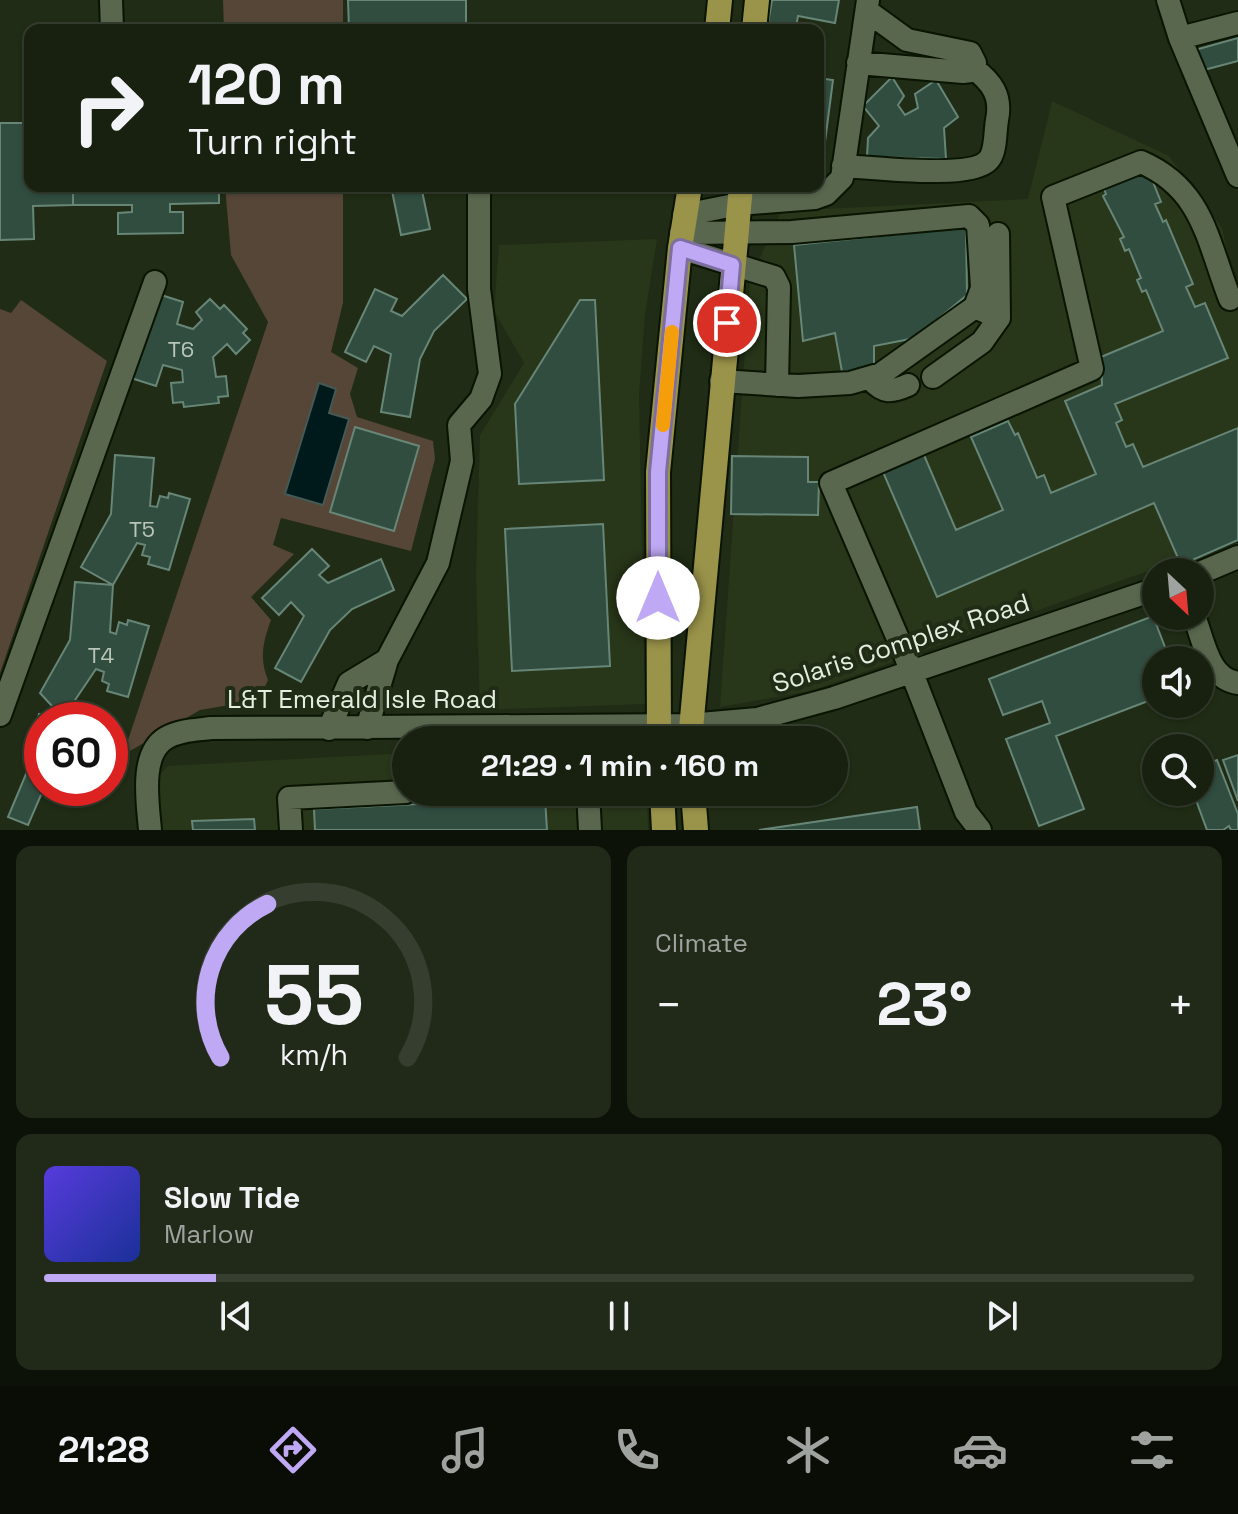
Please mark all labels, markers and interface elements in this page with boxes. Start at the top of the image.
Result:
text: 120 m [188,49,345,120]
icon: right [56,56,160,160]
text: Turn right [188,119,357,165]
pin [693,289,761,357]
icon: arrive [705,301,749,345]
house number: T6 [168,335,194,363]
house number: T5 [129,515,155,543]
position arrow [616,556,700,640]
north arrow [1142,558,1214,630]
map controls [1142,558,1214,806]
street label: Solaris Complex Road [768,585,1034,701]
house number: T4 [88,641,115,669]
button: sound [1142,646,1214,718]
street label: L&T Emerald Isle Road [227,682,497,716]
speed limit sign: 60 [24,702,128,806]
button: search [1142,734,1214,806]
text: 21:29 · 1 min · 160 m [481,746,759,785]
text: Climate [655,926,748,960]
text: 55 [264,942,363,1048]
text: 23° [877,966,972,1043]
text: − [655,977,682,1033]
text: + [1167,977,1194,1033]
text: km/h [279,1037,348,1073]
text: Slow Tide [164,1178,300,1217]
text: Marlow [164,1217,254,1251]
icon: previous [214,1294,258,1338]
icon: pause [597,1294,641,1338]
icon: next [980,1294,1024,1338]
icon: directions [265,1422,321,1478]
icon: music [437,1422,493,1478]
icon: phone [609,1422,665,1478]
icon: climate [780,1422,836,1478]
icon: car [952,1422,1008,1478]
icon: filters [1124,1422,1180,1478]
text: 21:28 [58,1427,149,1473]

